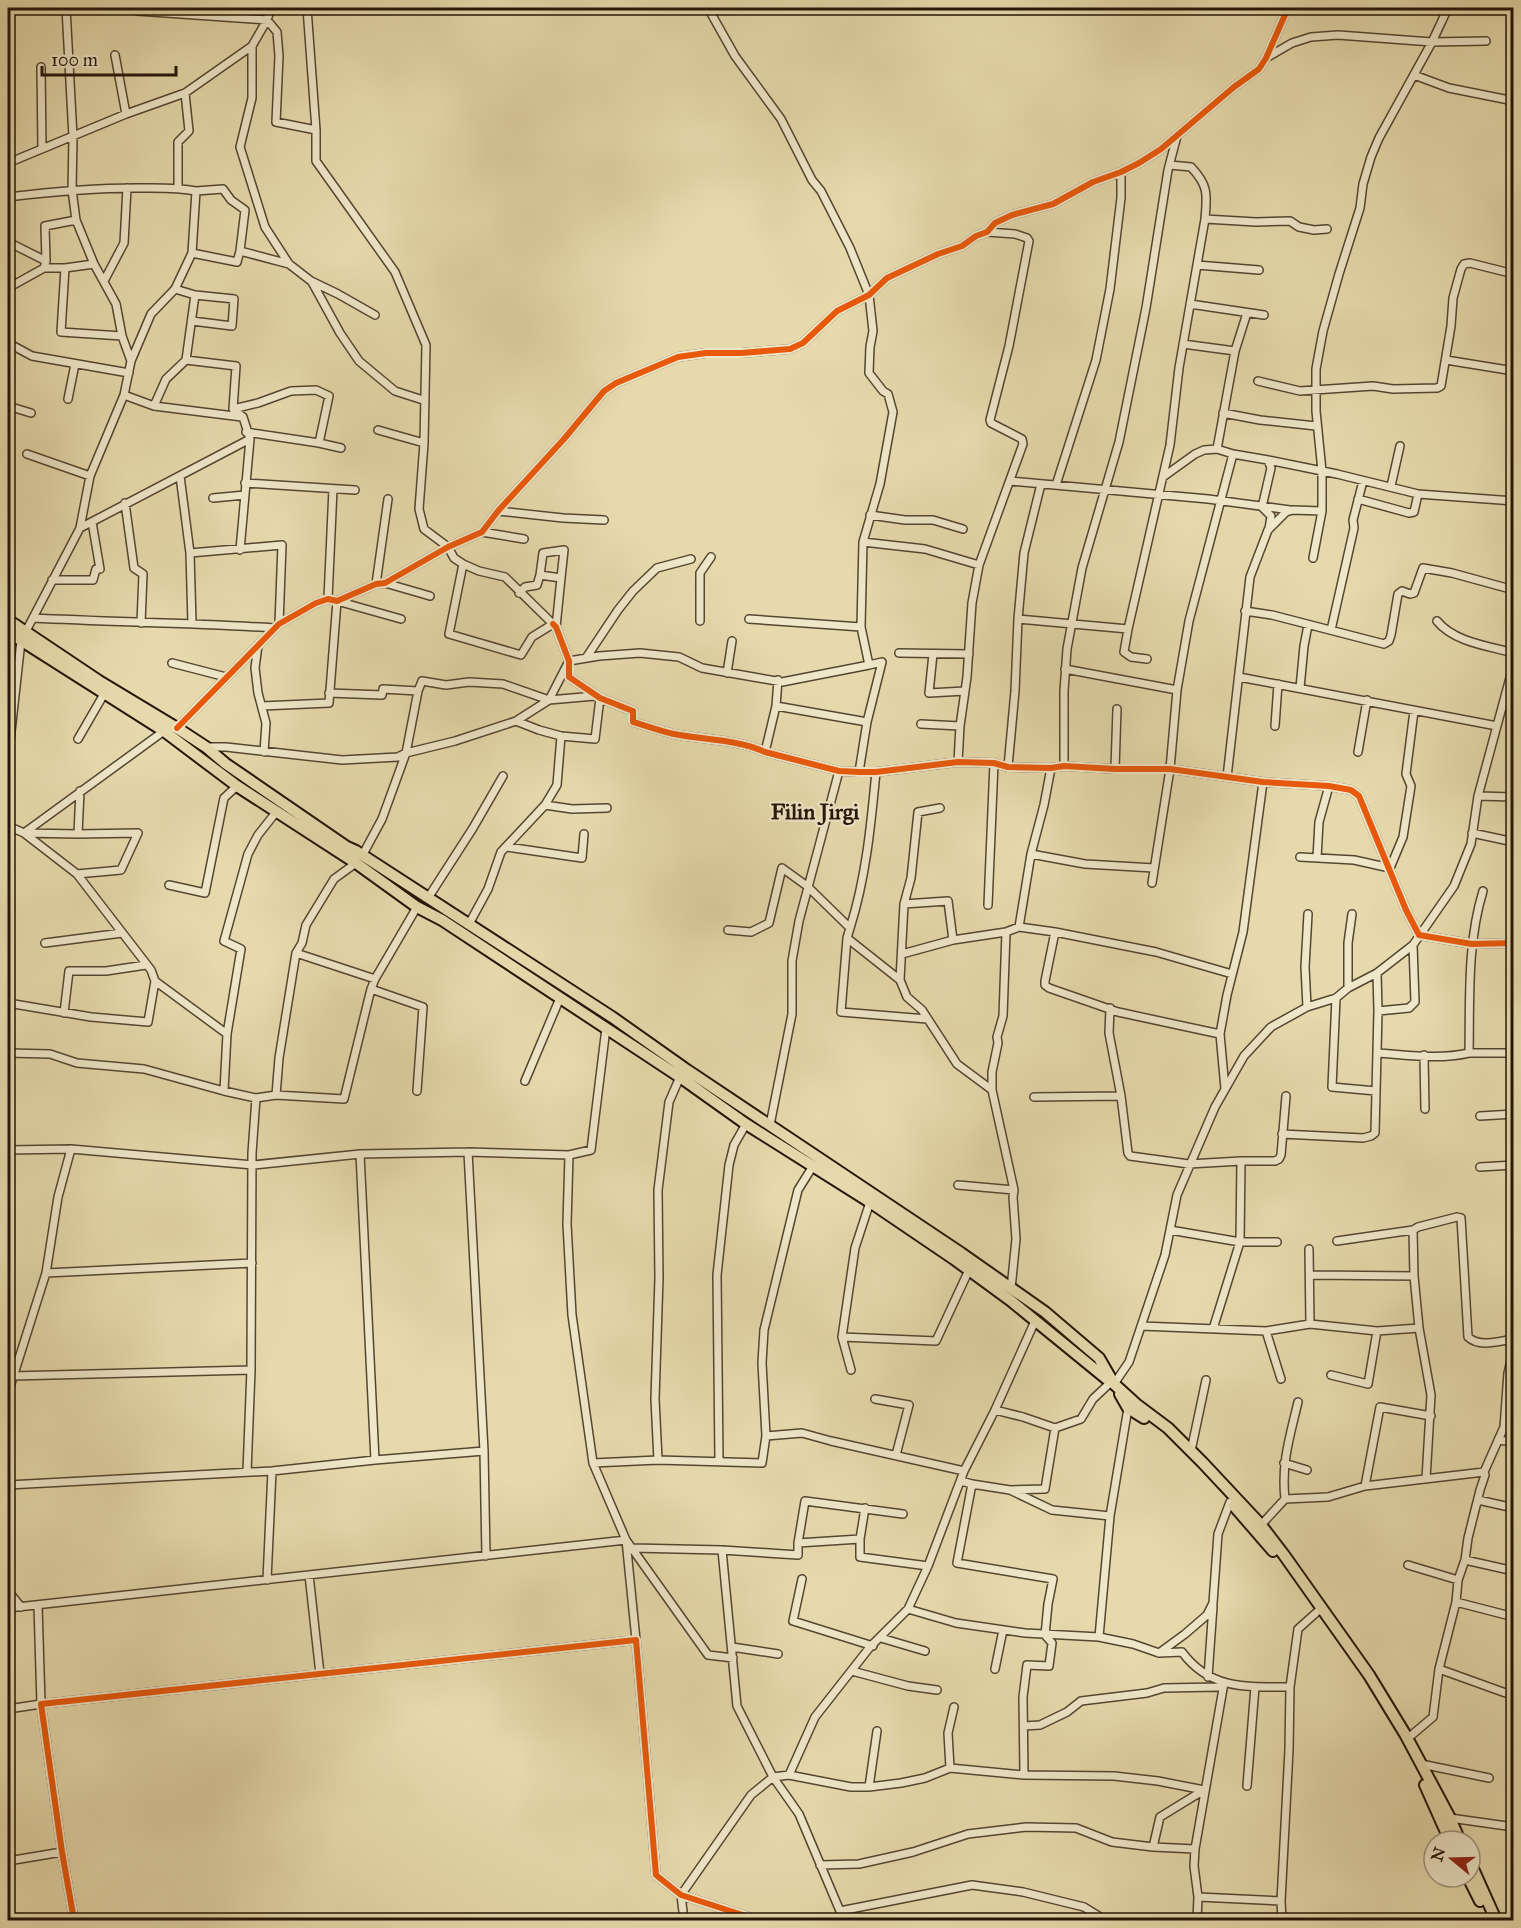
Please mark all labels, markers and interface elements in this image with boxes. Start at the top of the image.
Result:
scale bar [42,39,176,77]
text: 100 m [51,49,98,71]
district label: Filin Jirgi [771,798,860,826]
north arrow [1422,1829,1482,1889]
text: N [1427,1844,1450,1864]

